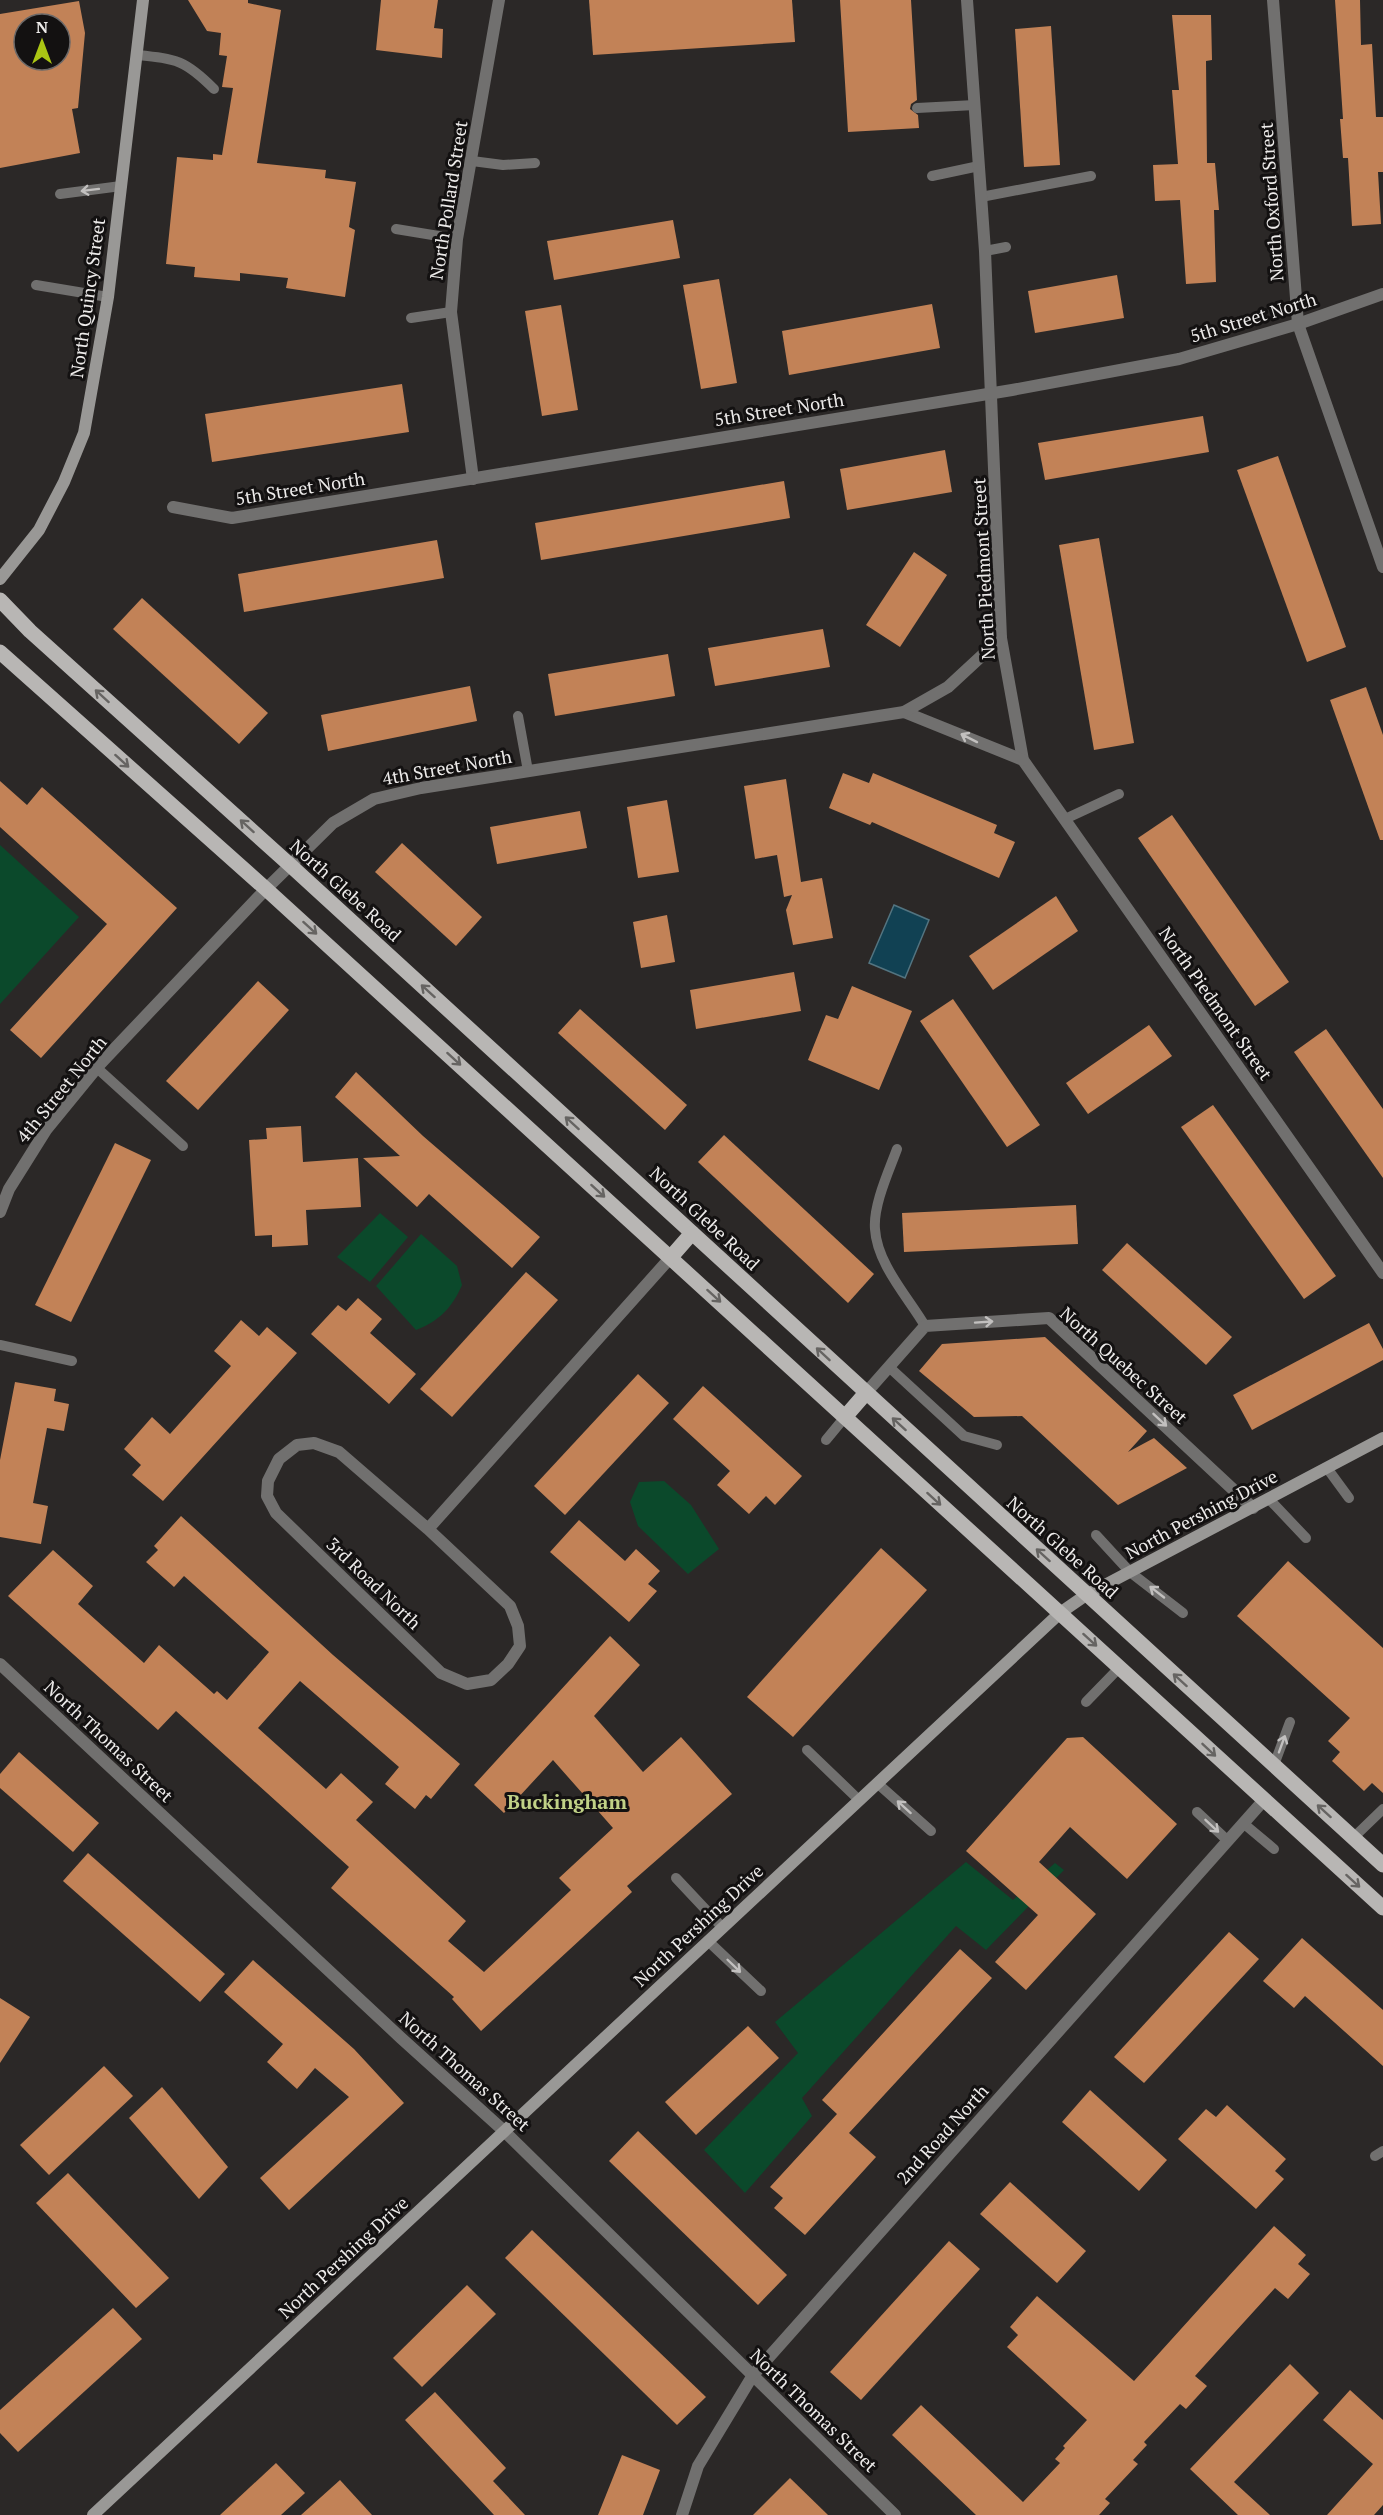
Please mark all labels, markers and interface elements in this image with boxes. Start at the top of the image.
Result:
north arrow [12,12,72,72]
text: N [36,16,48,38]
street label: North Pollard Street [424,118,472,281]
street label: North Oxford Street [1253,121,1289,282]
one-way arrow [81,185,101,196]
street label: North Quincy Street [64,216,110,380]
street label: 5th Street North [1187,286,1320,348]
street label: 5th Street North [712,387,846,431]
street label: 5th Street North [233,466,367,510]
street label: North Piedmont Street [966,477,1000,661]
one-way arrow [94,689,109,703]
one-way arrow [961,732,978,744]
street label: 4th Street North [380,744,514,790]
one-way arrow [115,754,130,768]
one-way arrow [239,819,254,833]
street label: North Glebe Road [285,834,407,946]
one-way arrow [302,921,317,935]
street label: North Piedmont Street [1154,922,1278,1085]
one-way arrow [421,984,436,998]
street label: 4th Street North [10,1030,112,1147]
one-way arrow [446,1052,461,1066]
one-way arrow [564,1116,579,1130]
street label: North Glebe Road [645,1161,765,1275]
one-way arrow [590,1184,605,1198]
one-way arrow [706,1289,721,1303]
street label: North Quebec Street [1055,1301,1193,1429]
one-way arrow [973,1317,993,1328]
one-way arrow [815,1347,830,1361]
one-way arrow [1152,1413,1167,1427]
one-way arrow [892,1417,907,1431]
street label: North Pershing Drive [1121,1464,1281,1564]
one-way arrow [927,1491,942,1506]
street label: North Glebe Road [1002,1491,1124,1603]
street label: 3rd Road North [322,1532,427,1635]
one-way arrow [1036,1548,1051,1562]
one-way arrow [1149,1586,1165,1599]
one-way arrow [1082,1633,1097,1647]
one-way arrow [1173,1673,1188,1687]
street label: North Thomas Street [39,1675,179,1807]
one-way arrow [1277,1735,1288,1753]
one-way arrow [1202,1742,1217,1757]
district label: Buckingham [507,1788,628,1815]
one-way arrow [897,1800,912,1814]
one-way arrow [1317,1804,1332,1818]
one-way arrow [1204,1819,1219,1833]
street label: North Pershing Drive [628,1859,768,1991]
one-way arrow [1345,1874,1360,1888]
one-way arrow [726,1959,741,1973]
street label: North Thomas Street [394,2006,536,2136]
street label: 2nd Road North [891,2079,994,2189]
street label: North Pershing Drive [273,2191,413,2323]
street label: North Thomas Street [745,2343,883,2477]

